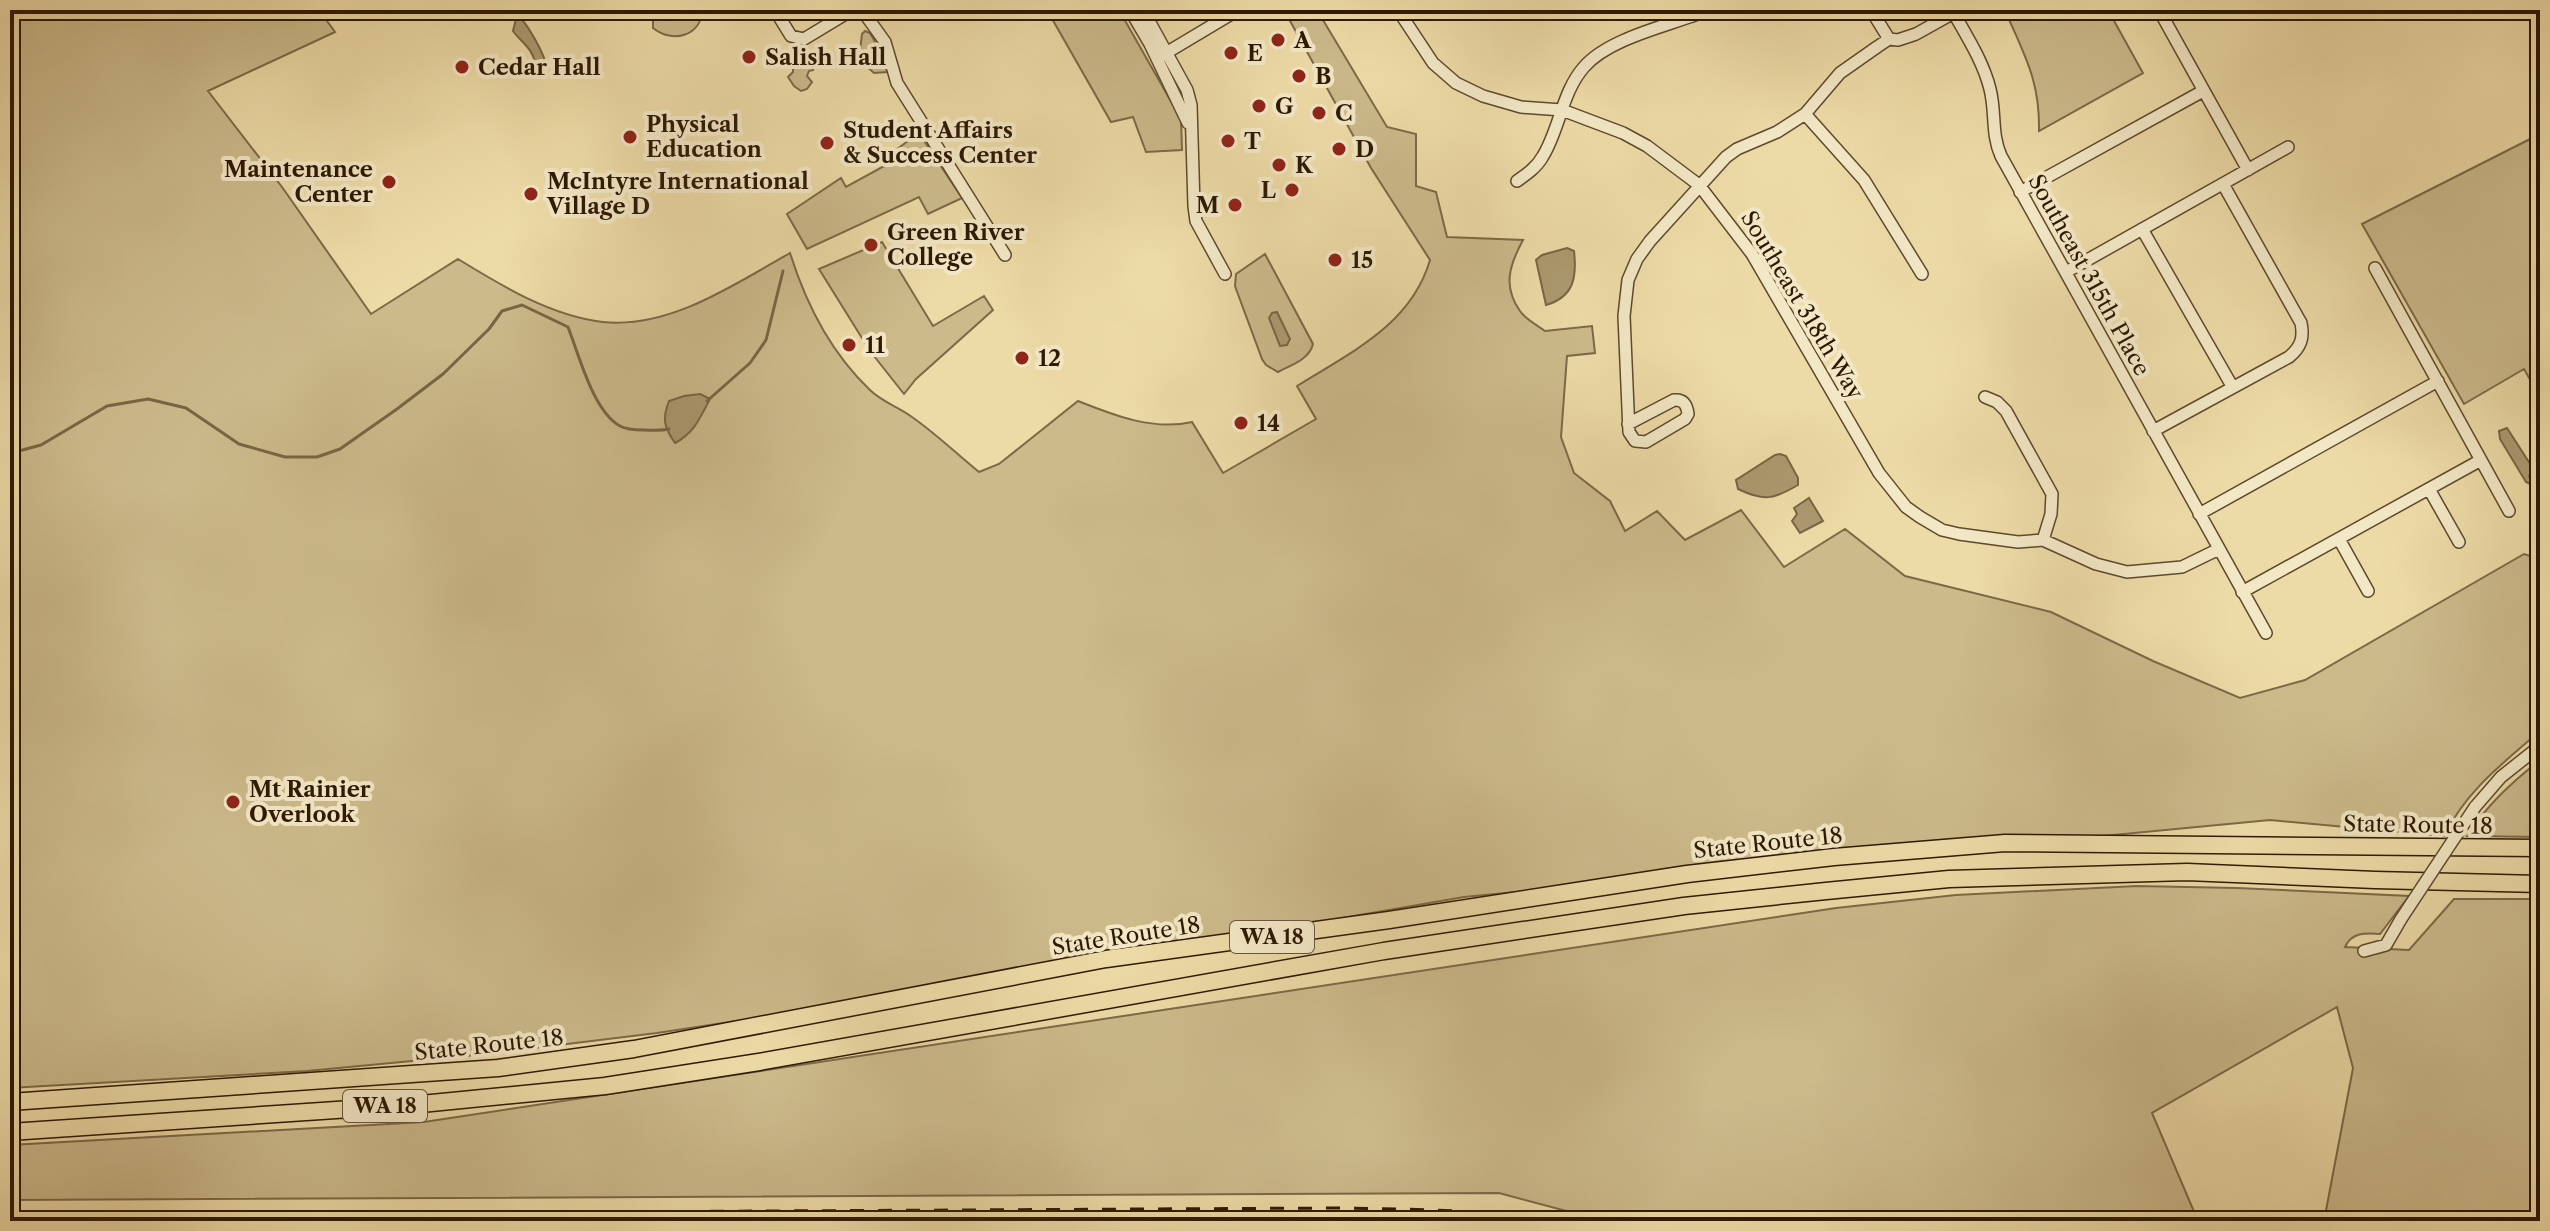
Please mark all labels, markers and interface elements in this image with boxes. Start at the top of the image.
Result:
place label: A [1293,27,1312,54]
marker: A [1269,31,1287,49]
place label: E [1247,40,1263,67]
place label: Salish Hall [765,44,887,71]
marker: E [1222,44,1240,62]
marker: Salish Hall [740,48,758,66]
place label: Cedar Hall [478,54,601,81]
marker: Cedar Hall [453,58,471,76]
place label: B [1315,63,1331,90]
marker: B [1290,67,1308,85]
place label: G [1275,93,1294,120]
marker: G [1250,97,1268,115]
place label: C [1335,100,1353,127]
marker: C [1310,104,1328,122]
place label: Physical Education [646,111,762,163]
place label: Student Affairs & Success Center [843,117,1037,169]
marker: Physical Education [621,128,639,146]
place label: T [1244,128,1261,155]
marker: T [1219,132,1237,150]
marker: Student Affairs & Success Center [818,134,836,152]
place label: D [1355,136,1374,163]
marker: D [1330,140,1348,158]
place label: K [1295,152,1314,179]
place label: Maintenance Center [224,156,373,208]
marker: K [1270,156,1288,174]
place label: McIntyre International Village D [546,168,809,220]
street label: Southeast 315th Place [2022,170,2156,380]
marker: Maintenance Center [380,173,398,191]
place label: L [1261,177,1277,204]
marker: L [1283,181,1301,199]
marker: McIntyre International Village D [522,185,540,203]
place label: M [1196,192,1219,219]
marker: M [1226,196,1244,214]
street label: Southeast 318th Way [1735,206,1869,405]
place label: Green River College [887,219,1025,271]
marker: Green River College [862,236,880,254]
place label: 15 [1351,247,1373,274]
marker: 15 [1326,251,1344,269]
place label: 11 [865,332,885,359]
marker: 11 [840,336,858,354]
place label: 12 [1038,345,1061,372]
marker: 12 [1013,349,1031,367]
place label: 14 [1257,410,1280,437]
marker: 14 [1232,414,1250,432]
place label: Mt Rainier Overlook [249,776,371,828]
marker: Mt Rainier Overlook [224,793,242,811]
street label: State Route 18 [2343,810,2493,840]
street label: State Route 18 [1692,822,1844,864]
street label: State Route 18 [1050,911,1202,961]
road number: WA 18 [1230,921,1314,953]
street label: State Route 18 [413,1024,565,1066]
road number: WA 18 [343,1090,427,1122]

